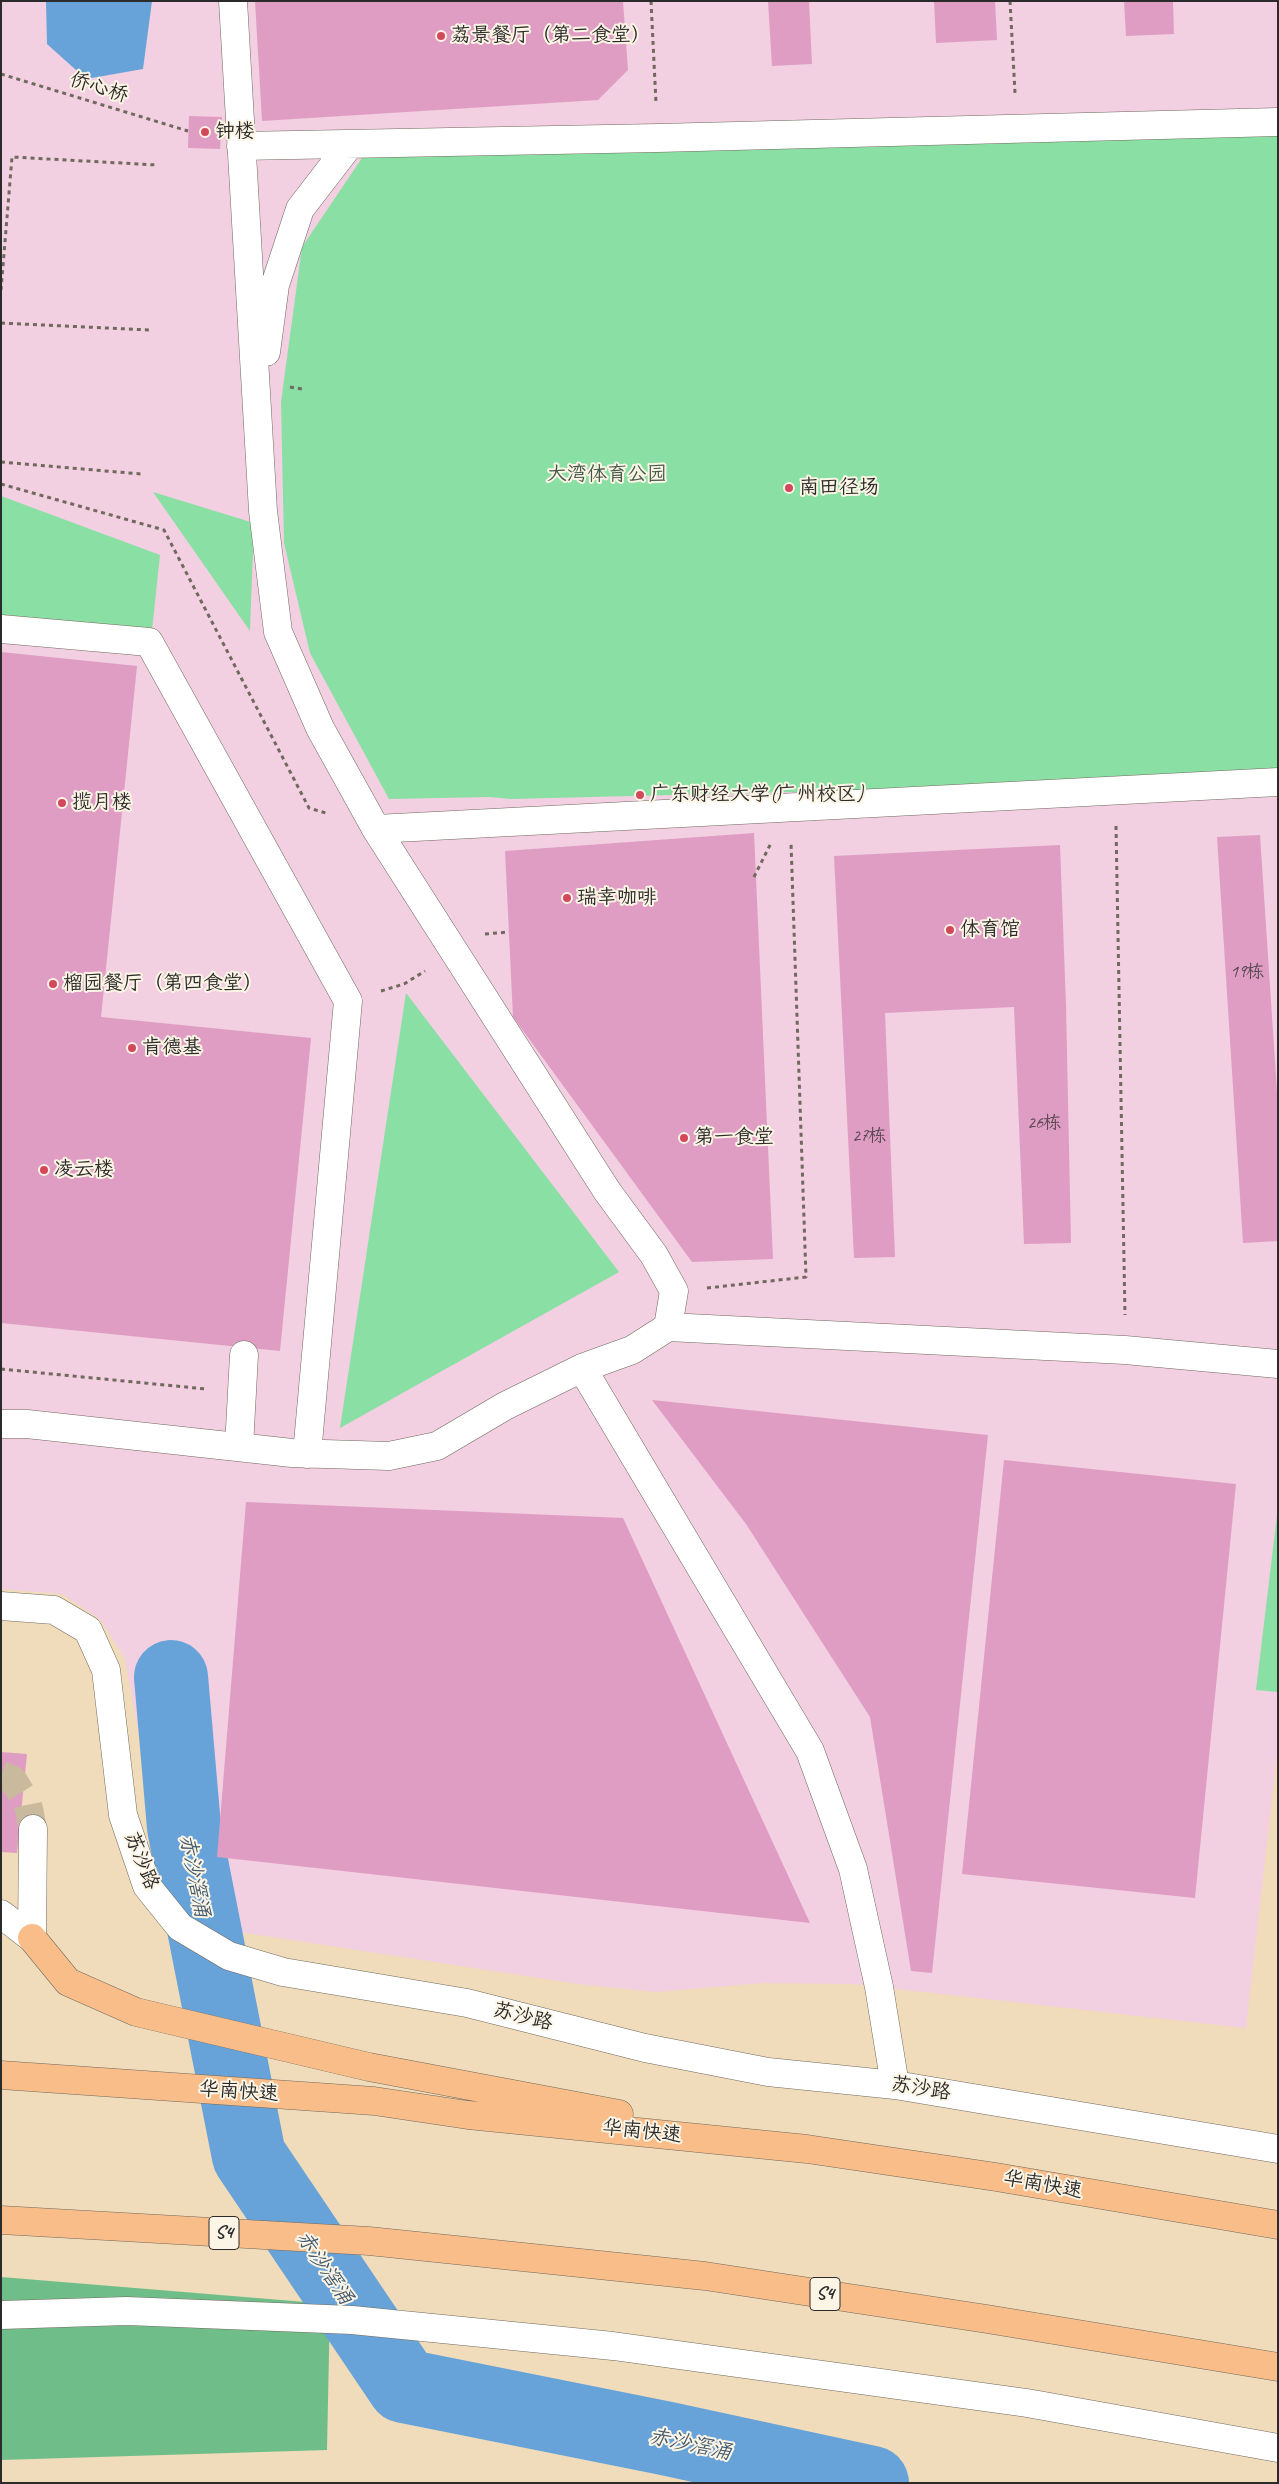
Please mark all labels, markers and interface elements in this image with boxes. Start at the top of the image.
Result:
place label: 荔景餐厅（第二食堂） [451,24,651,48]
marker: 荔景餐厅（第二食堂） [435,30,447,42]
street label: 侨心桥 [67,68,131,108]
place label: 钟楼 [215,120,255,144]
marker: 钟楼 [199,126,211,138]
park label: 大湾体育公园 [547,463,667,487]
place label: 南田径场 [799,476,879,500]
marker: 南田径场 [783,482,795,494]
place label: 广东财经大学(广州校区) [650,783,863,807]
marker: 广东财经大学(广州校区) [634,789,646,801]
place label: 揽月楼 [72,791,132,815]
marker: 揽月楼 [56,797,68,809]
place label: 瑞幸咖啡 [577,886,657,910]
marker: 瑞幸咖啡 [561,892,573,904]
place label: 体育馆 [960,918,1020,942]
marker: 体育馆 [944,924,956,936]
house number: 19栋 [1230,961,1264,983]
place label: 榴园餐厅（第四食堂） [63,972,263,996]
marker: 榴园餐厅（第四食堂） [47,978,59,990]
place label: 肯德基 [142,1036,202,1060]
marker: 肯德基 [126,1042,138,1054]
house number: 26栋 [1027,1112,1061,1134]
house number: 27栋 [852,1125,886,1147]
place label: 第一食堂 [694,1126,774,1150]
marker: 第一食堂 [678,1132,690,1144]
place label: 凌云楼 [54,1158,114,1182]
marker: 凌云楼 [38,1164,50,1176]
street label: 苏沙路 [119,1829,163,1893]
water label: 赤沙滘涌 [174,1832,214,1920]
street label: 苏沙路 [491,1998,555,2036]
street label: 苏沙路 [889,2072,953,2106]
street label: 华南快速 [198,2077,280,2107]
street label: 华南快速 [601,2116,683,2148]
street label: 华南快速 [1002,2166,1084,2204]
road number: S4 [209,2216,239,2250]
water label: 赤沙滘涌 [290,2226,358,2310]
road number: S4 [810,2278,840,2310]
water label: 赤沙滘涌 [646,2424,734,2466]

